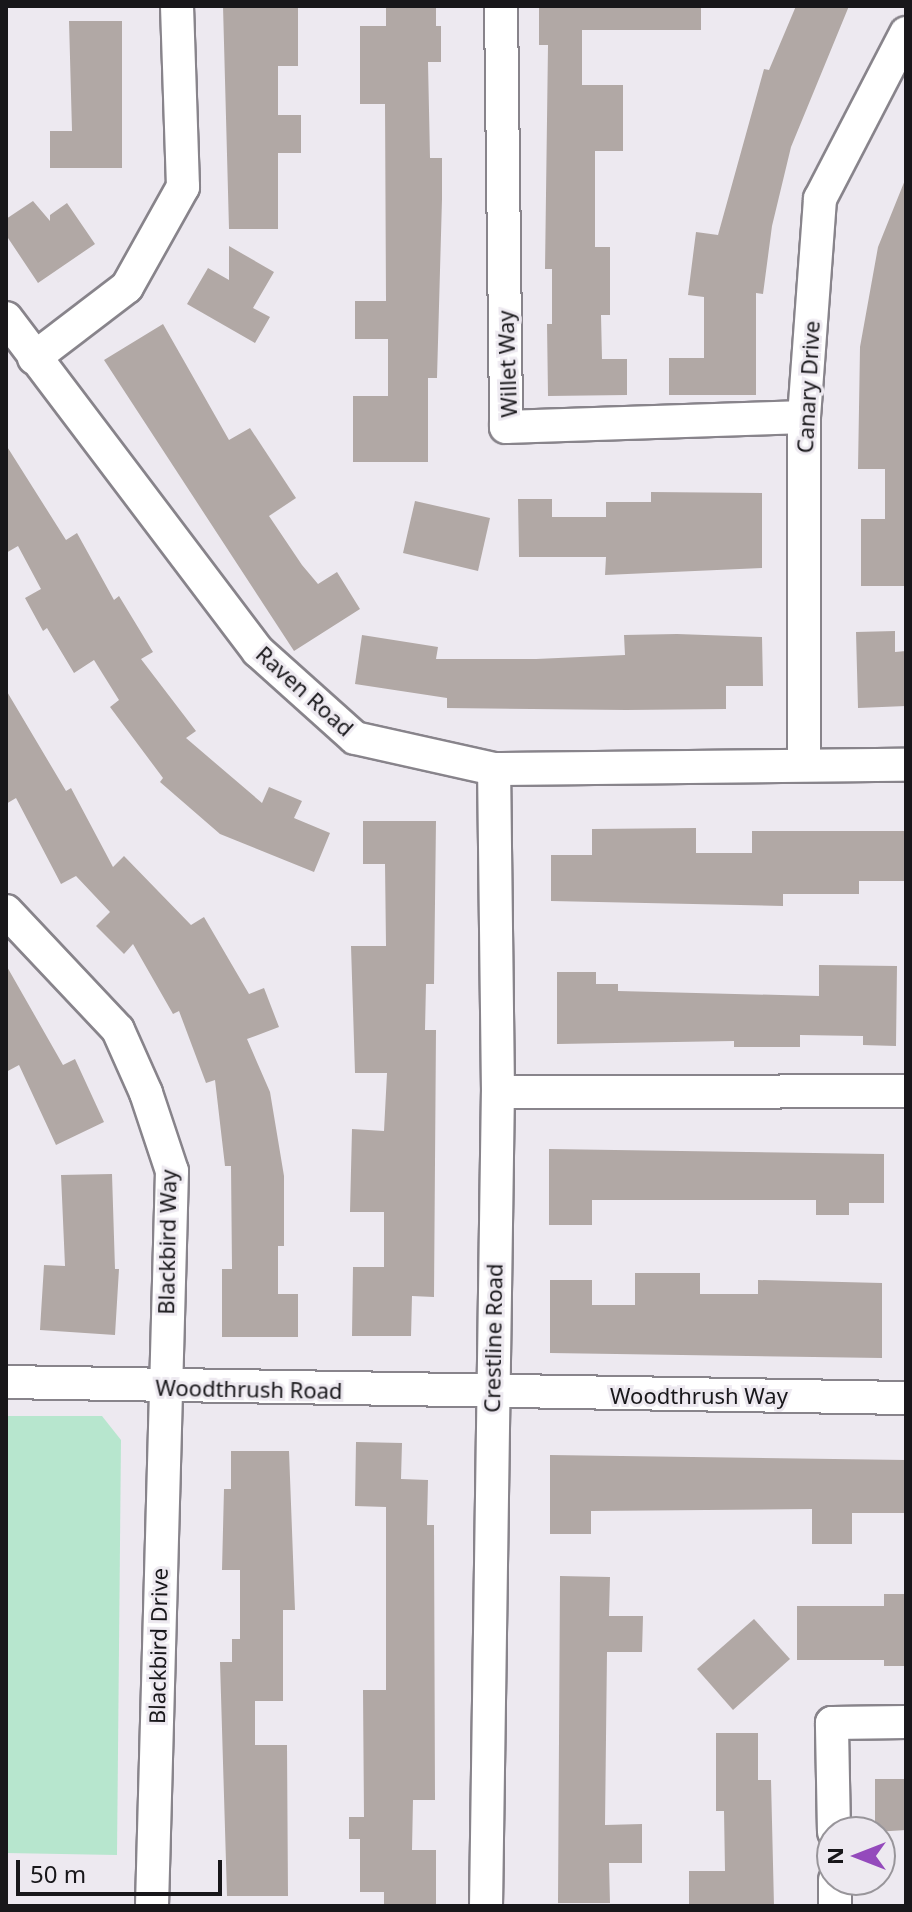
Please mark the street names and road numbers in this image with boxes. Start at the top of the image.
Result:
street label: Willet Way [492,310,522,418]
street label: Canary Drive [791,320,825,454]
street label: Raven Road [251,640,359,742]
street label: Blackbird Way [153,1169,181,1315]
street label: Crestline Road [478,1263,508,1413]
street label: Woodthrush Road [155,1374,343,1404]
street label: Woodthrush Way [610,1383,788,1409]
street label: Blackbird Drive [143,1568,173,1724]

